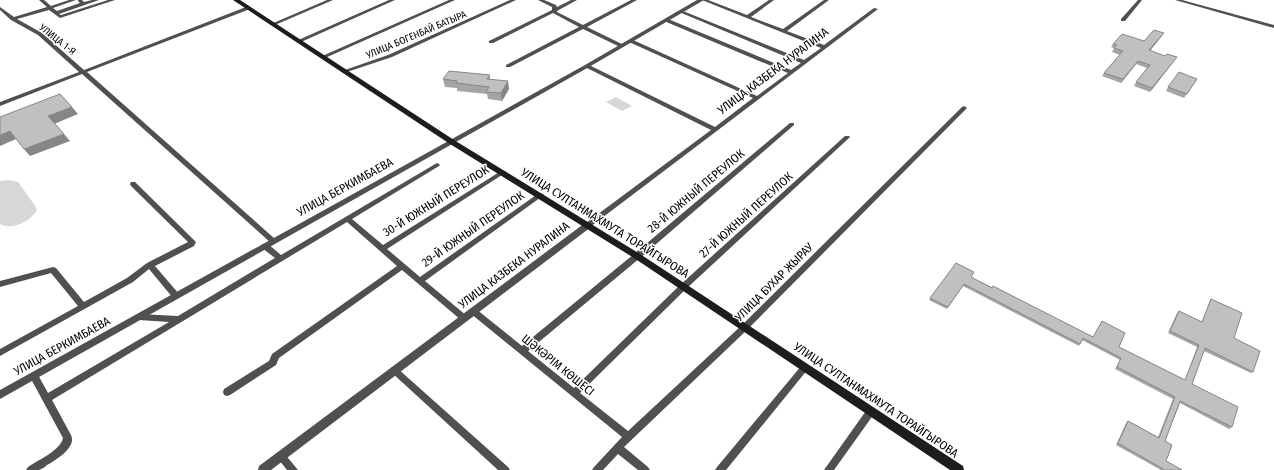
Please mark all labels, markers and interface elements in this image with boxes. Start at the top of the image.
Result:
street label: УЛИЦА БОГЕНБАЙ БАТЫРА [363,7,469,62]
street label: УЛИЦА 1-Я [36,21,78,58]
street label: УЛИЦА КАЗБЕКА НУРАЛИНА [714,24,832,118]
street label: 28-Й ЮЖНЫЙ ПЕРЕУЛОК [644,145,748,236]
street label: УЛИЦА БЕРКИМБАЕВА [294,154,396,220]
street label: 30-Й ЮЖНЫЙ ПЕРЕУЛОК [380,161,492,239]
street label: УЛИЦА СУЛТАНМАХМУТА ТОРАЙГЫРОВА [518,164,693,281]
street label: 27-Й ЮЖНЫЙ ПЕРЕУЛОК [696,168,796,261]
street label: 29-Й ЮЖНЫЙ ПЕРЕУЛОК [419,187,527,270]
street label: УЛИЦА КАЗБЕКА НУРАЛИНА [455,218,573,312]
street label: УЛИЦА БУХАР ЖЫРАУ [731,240,816,325]
street label: УЛИЦА БЕРКИМБАЕВА [11,313,113,379]
street label: ШӘКӘРІМ КӨШЕСІ [519,331,597,399]
street label: УЛИЦА СУЛТАНМАХМУТА ТОРАЙГЫРОВА [790,338,962,461]

